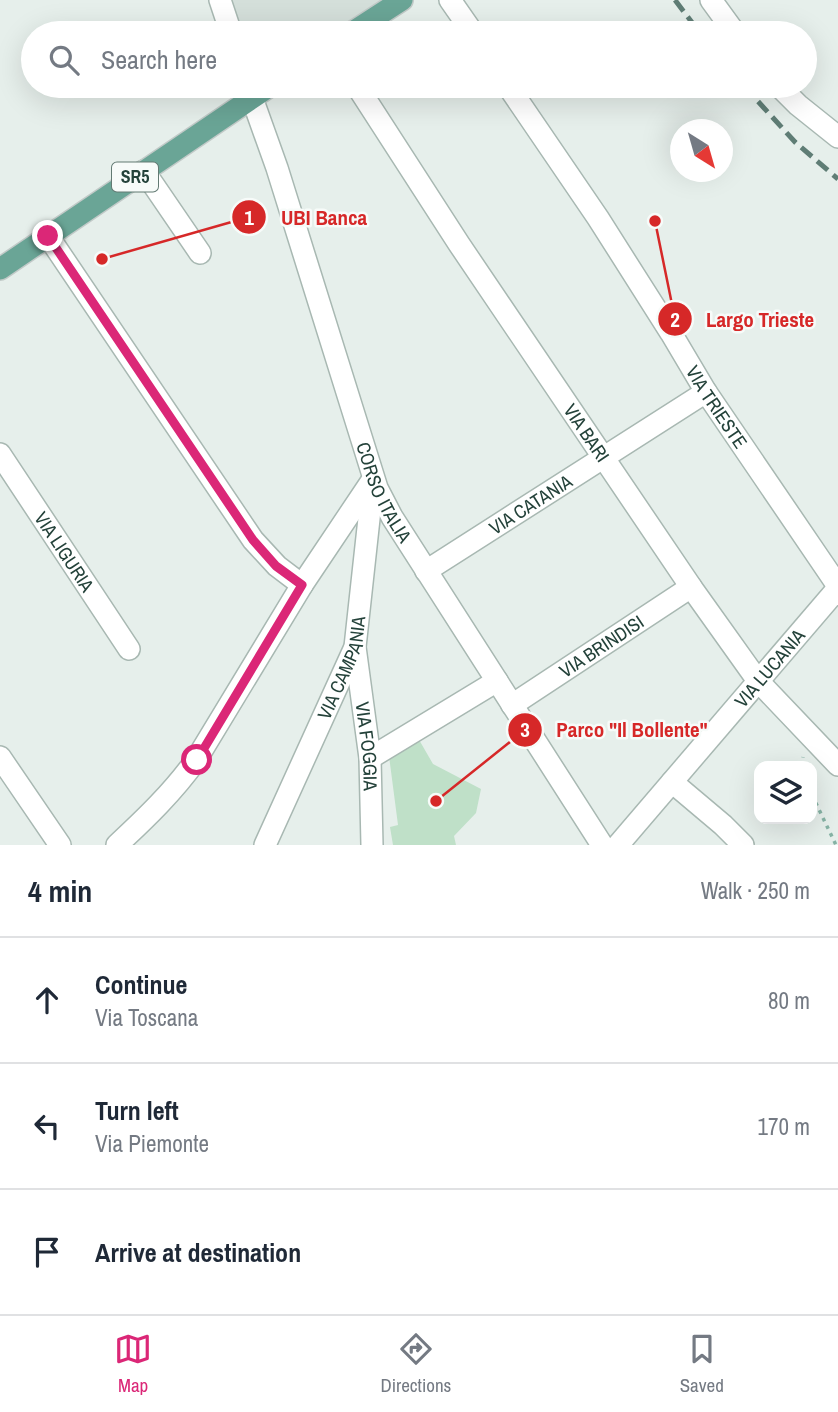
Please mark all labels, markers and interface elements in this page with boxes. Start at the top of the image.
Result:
search box [21,21,817,98]
icon: search [45,41,83,79]
text: Search here [101,42,217,77]
north arrow [670,119,733,182]
road number: SR5 [112,162,158,192]
callout: UBI Banca [231,196,381,238]
text: 1 [244,203,254,232]
text: UBI Banca [281,203,367,232]
route end [32,220,63,251]
callout: Largo Trieste [657,298,828,340]
text: 2 [670,305,680,334]
text: Largo Trieste [706,305,814,334]
street label: VIA TRIESTE [680,361,754,454]
street label: VIA BARI [558,399,616,467]
street label: CORSO ITALIA [350,439,418,548]
street label: VIA CATANIA [484,468,578,540]
street label: VIA LIGURIA [29,506,101,597]
street label: VIA BRINDISI [554,609,649,683]
street label: VIA CAMPANIA [311,614,371,723]
street label: VIA LUCANIA [728,623,811,713]
street label: VIA FOGGIA [350,700,384,792]
callout: Parco "Il Bollente" [508,709,722,751]
text: 3 [520,715,530,744]
text: Parco "Il Bollente" [556,715,708,744]
route start [181,744,212,775]
map controls [754,761,817,824]
button: layers [754,761,817,824]
text: 4 min [28,871,92,911]
text: Walk · 250 m [701,875,810,906]
text: Continue [95,967,187,1002]
icon: ahead [28,981,66,1019]
text: 80 m [768,985,810,1016]
text: Via Toscana [95,1002,198,1033]
text: Turn left [95,1093,179,1128]
icon: left [28,1107,66,1145]
text: 170 m [758,1111,810,1142]
text: Via Piemonte [95,1128,209,1159]
icon: arrive [28,1233,66,1271]
text: Arrive at destination [95,1235,301,1270]
tab: Map [114,1330,152,1398]
tab: Directions [380,1330,451,1398]
tab: Saved [680,1330,724,1398]

